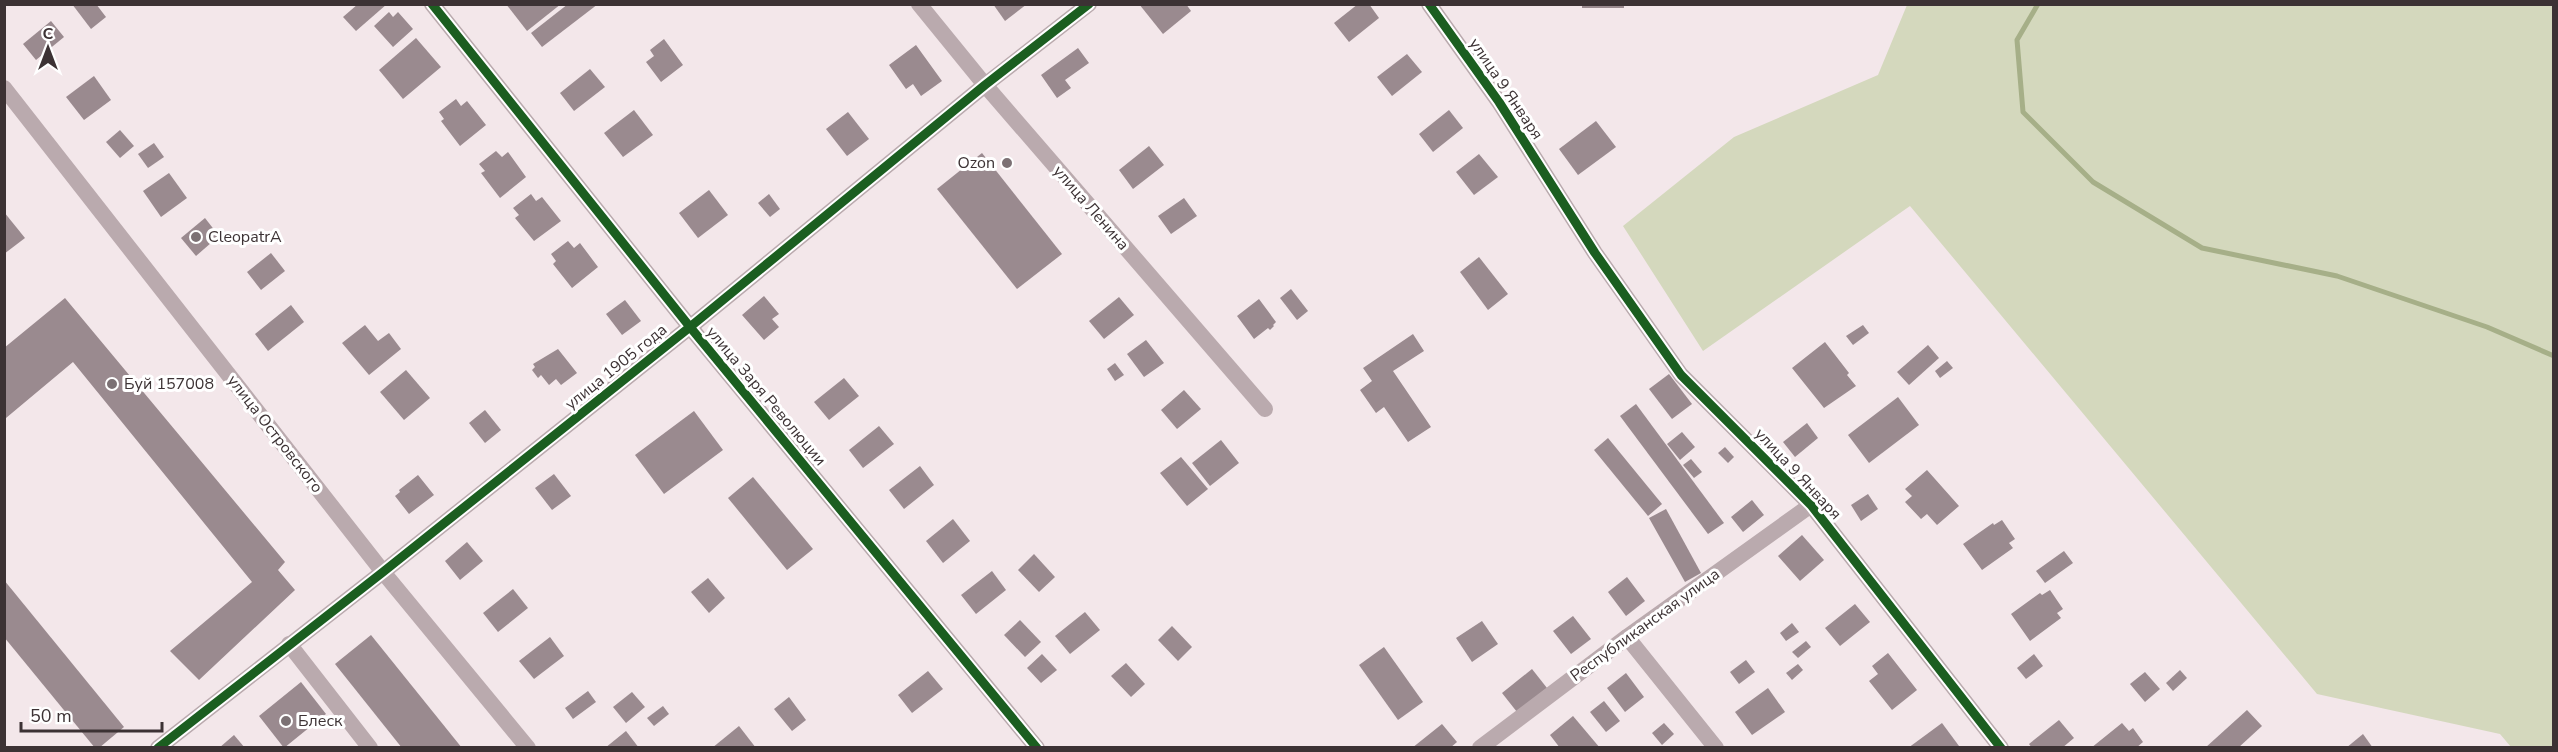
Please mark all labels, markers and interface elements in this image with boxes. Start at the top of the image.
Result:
north arrow [18,18,78,78]
text: С [43,23,54,45]
street label: улица 9 Января [1464,34,1548,144]
place label: Ozon [957,152,995,174]
marker: Ozon [1000,156,1014,170]
street label: улица Ленина [1048,161,1134,255]
place label: CleopatrA [208,226,282,248]
marker: CleopatrA [189,230,203,244]
street label: улица 1905 года [560,319,672,415]
street label: улица Заря Революции [701,322,831,470]
street label: улица Островского [222,370,328,498]
place label: Буй 157008 [124,373,214,395]
marker: Буй 157008 [105,377,119,391]
street label: улица 9 Января [1750,423,1846,525]
street label: Республиканская улица [1566,563,1724,687]
scale bar [21,695,162,733]
text: 50 m [30,704,72,728]
place label: Блеск [298,710,343,732]
marker: Блеск [279,714,293,728]

